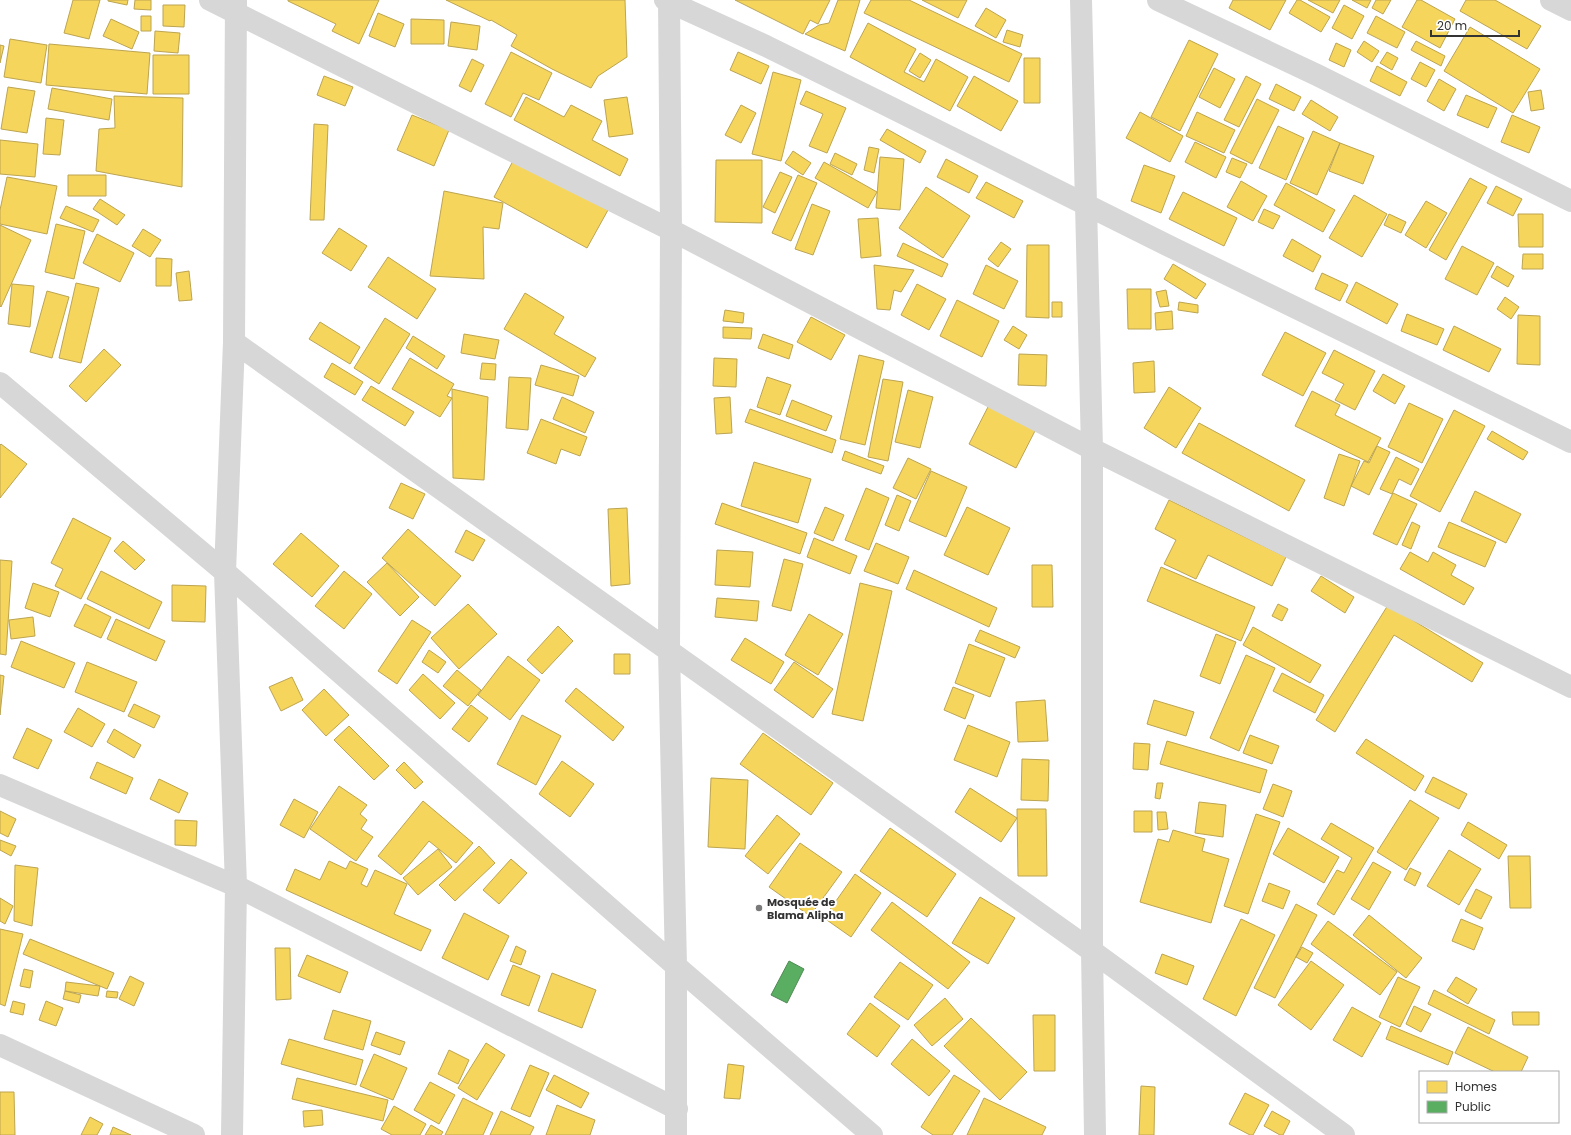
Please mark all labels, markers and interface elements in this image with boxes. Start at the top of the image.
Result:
scale bar [1431,12,1519,38]
text: 20 m [1437,17,1467,34]
place label: Mosquée de Blama Alipha [767,894,843,923]
marker: Mosquée de Blama Alipha [754,903,764,913]
legend [1419,1071,1559,1123]
text: Homes [1455,1078,1497,1095]
text: Public [1455,1098,1491,1115]

